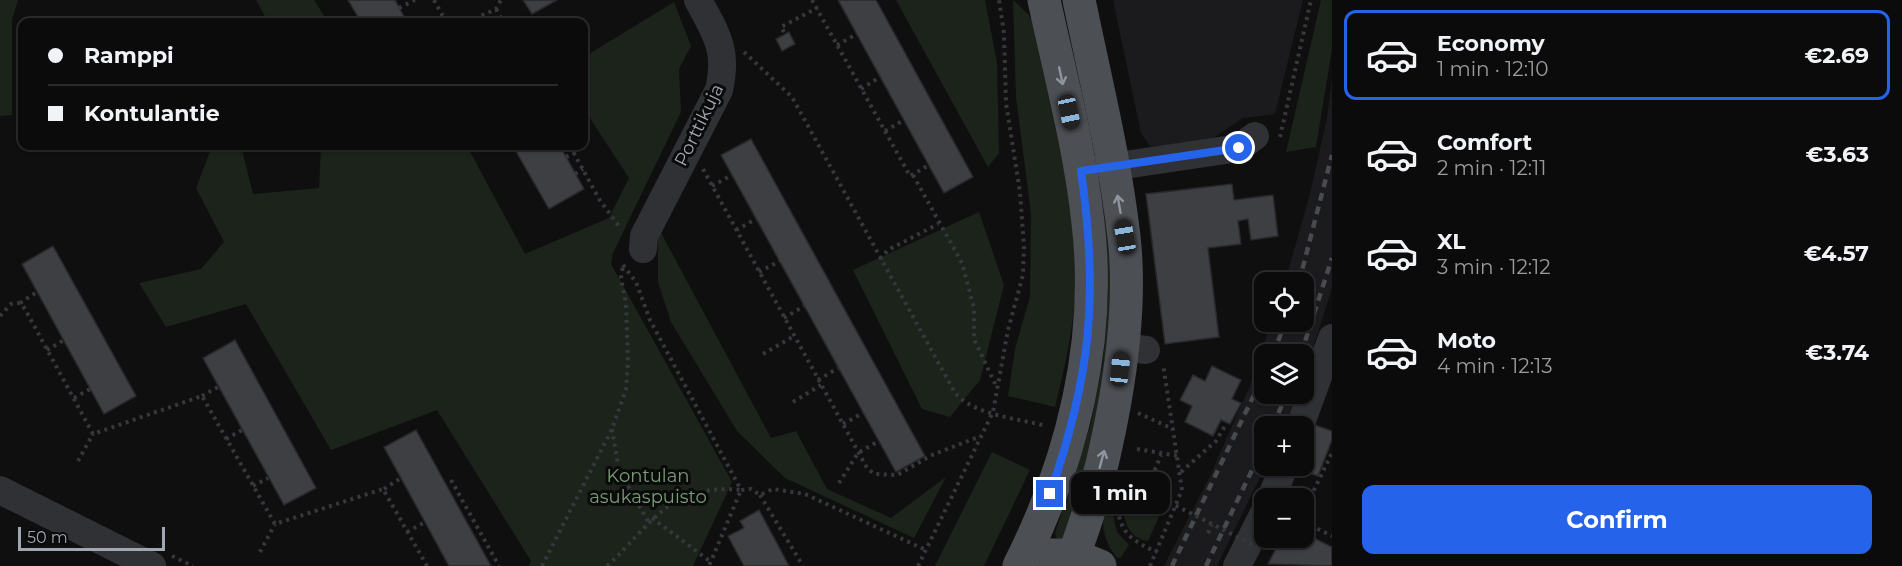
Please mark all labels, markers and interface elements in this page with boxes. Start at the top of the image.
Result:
icon: car [1365,28,1419,82]
text: Economy [1437,30,1545,57]
text: Ramppi [84,42,174,69]
text: €2.69 [1805,42,1869,69]
text: 1 min · 12:10 [1437,57,1548,81]
one-way arrow [1056,66,1067,86]
street label: Porttikuja [670,80,728,170]
car [1056,93,1082,131]
text: Kontulantie [84,100,220,127]
icon: car [1365,127,1419,181]
text: Comfort [1437,129,1532,156]
route start [1225,134,1252,161]
text: €3.63 [1806,141,1869,168]
text: 2 min · 12:11 [1437,156,1547,180]
one-way arrow [1113,194,1124,214]
car [1113,218,1137,256]
icon: car [1365,226,1419,280]
text: XL [1437,228,1466,255]
text: €4.57 [1804,240,1869,267]
text: 3 min · 12:12 [1437,255,1551,279]
map controls [1254,272,1314,548]
button: locate [1254,272,1314,332]
icon: car [1365,325,1419,379]
text: Moto [1437,327,1496,354]
text: €3.74 [1805,339,1869,366]
button: layers [1254,344,1314,404]
car [1109,350,1131,388]
text: 4 min · 12:13 [1437,354,1552,378]
button: + [1254,416,1314,476]
one-way arrow [1097,450,1109,469]
park label: Kontulan asukaspuisto [589,465,707,508]
callout: 1 min [1071,473,1170,515]
route end [1036,480,1063,507]
text: 1 min [1093,481,1148,505]
button: Confirm [1362,485,1872,554]
button: − [1254,488,1314,548]
scale bar [18,524,165,552]
text: 50 m [27,528,68,547]

